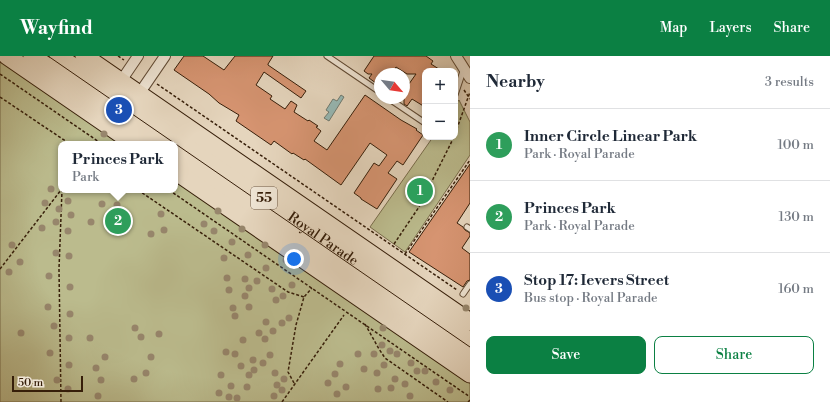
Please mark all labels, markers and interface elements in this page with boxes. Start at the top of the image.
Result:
text: Wayfind [20,16,93,40]
text: Map [660,19,687,37]
text: Layers [709,19,752,37]
text: Share [774,19,810,37]
north arrow [374,68,410,104]
map controls [422,68,458,140]
button: + [422,68,458,104]
text: Nearby [486,71,545,93]
text: 3 results [765,74,814,90]
pin: 3 [106,95,132,125]
button: − [422,104,458,140]
text: Inner Circle Linear Park [524,127,697,146]
text: 1 [496,137,502,153]
text: 100 m [778,137,814,153]
popup [58,141,178,193]
text: Park · Royal Parade [524,146,635,162]
text: Princes Park [72,150,164,169]
text: Park [72,169,99,185]
pin: 1 [407,176,433,206]
road number: 55 [251,187,277,209]
text: Princes Park [524,199,616,218]
pin: 2 [105,206,131,236]
street label: Royal Parade [284,208,362,270]
text: 2 [495,209,503,225]
text: 130 m [779,209,814,225]
text: Park · Royal Parade [524,218,635,234]
your location [284,249,304,269]
text: Stop 17: Ievers Street [524,271,669,290]
text: 3 [495,281,503,297]
text: 160 m [778,281,814,297]
text: Bus stop · Royal Parade [524,290,658,306]
button: Save [486,336,646,374]
button: Share [654,336,814,374]
scale bar [12,374,83,393]
text: 50 m [18,376,43,390]

